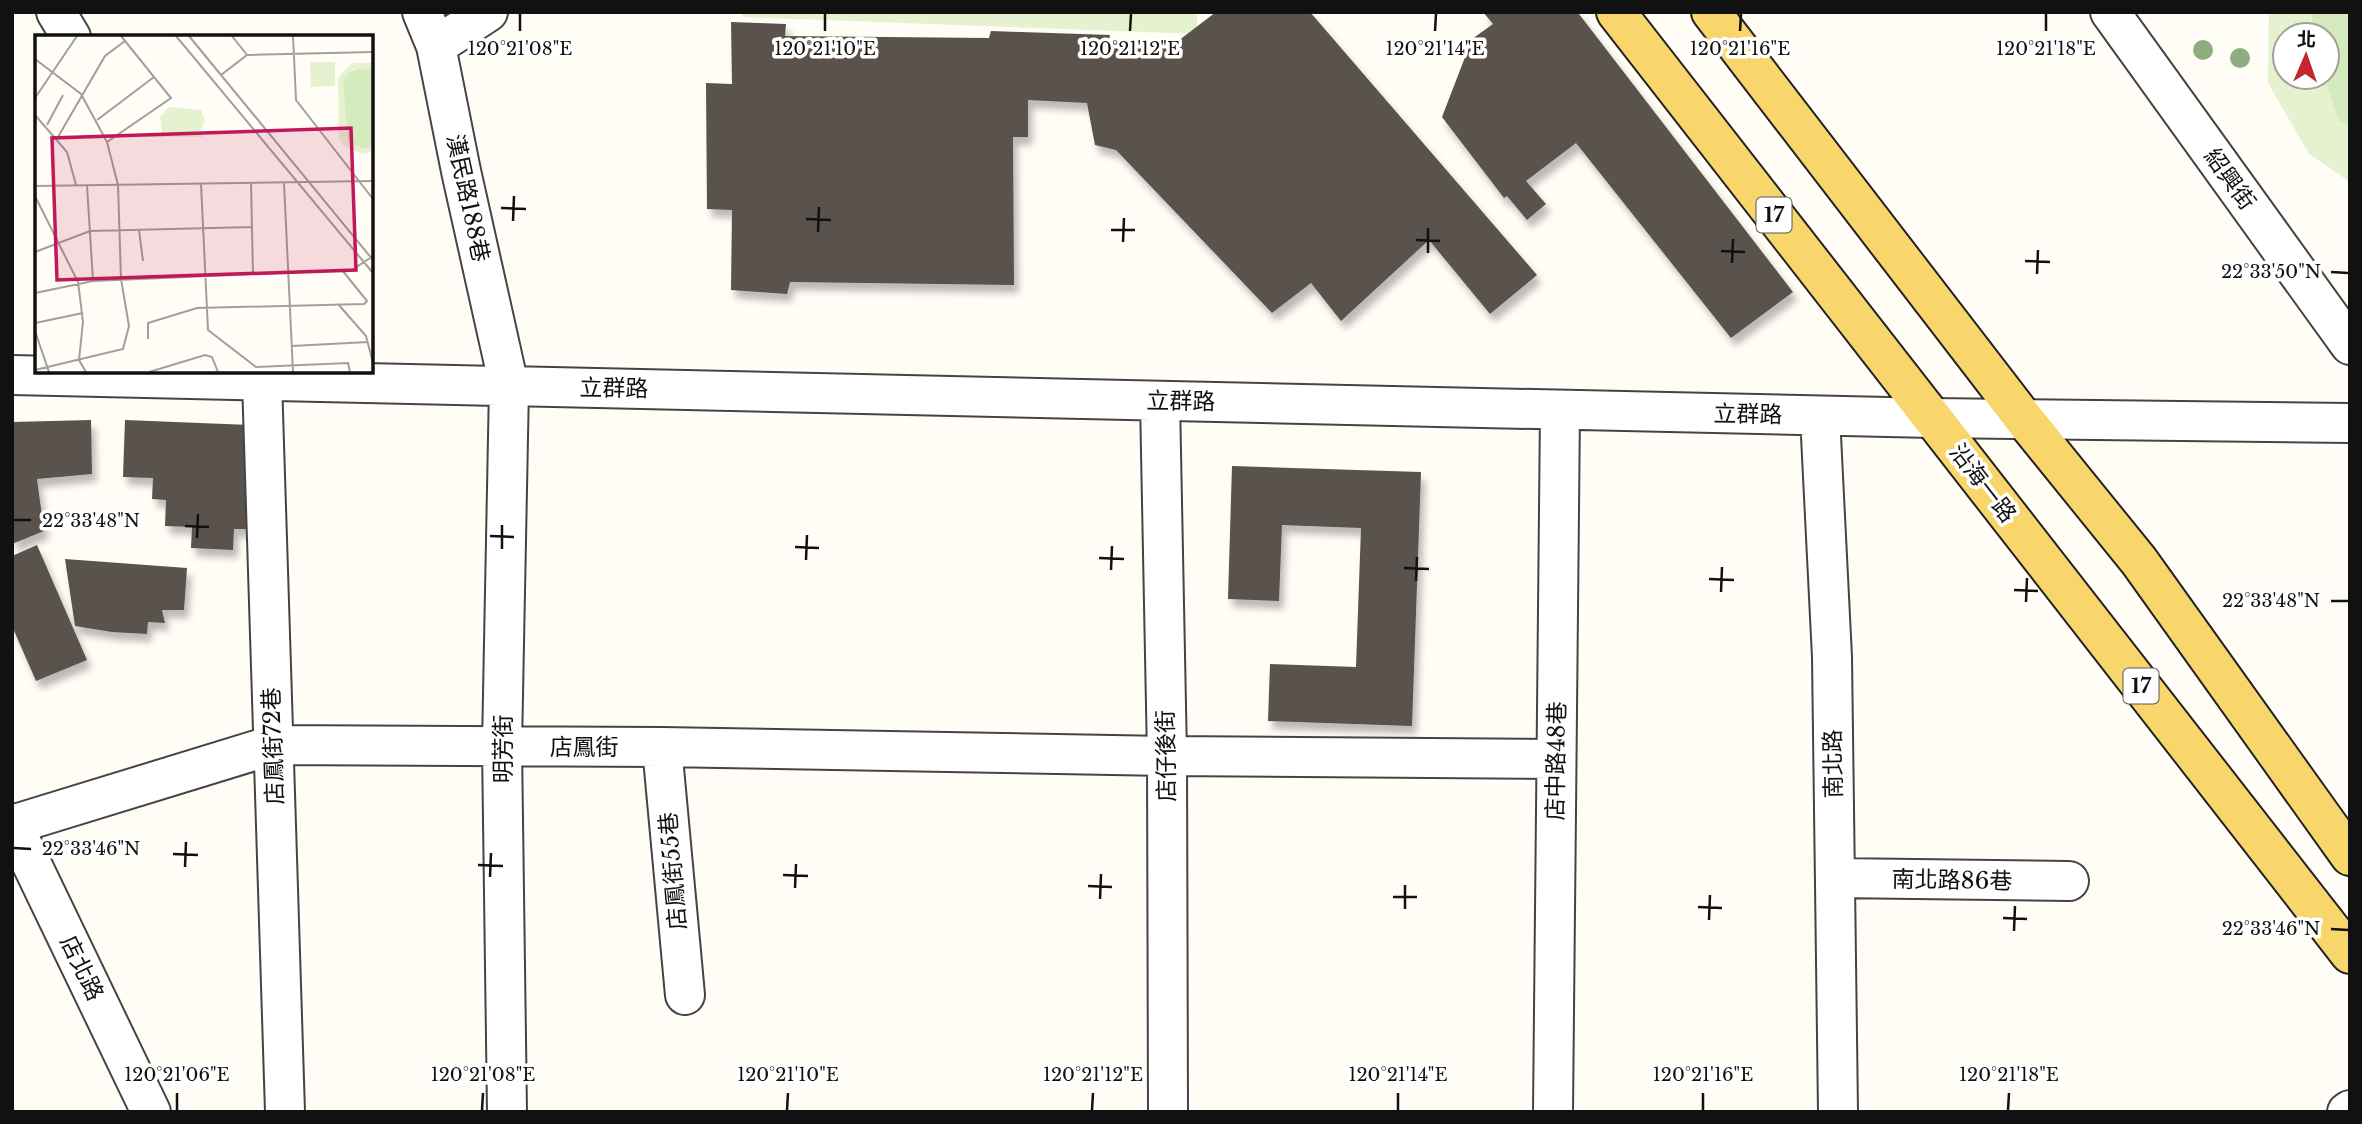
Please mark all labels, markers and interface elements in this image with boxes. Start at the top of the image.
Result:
north arrow [2271,21,2341,91]
text: 北 [2297,28,2316,51]
inset map [35,35,373,373]
text: 120°21'08"E [468,38,572,60]
text: 120°21'10"E [774,38,876,60]
text: 120°21'12"E [1080,38,1180,60]
text: 120°21'14"E [1385,38,1485,60]
text: 120°21'16"E [1690,38,1790,60]
text: 120°21'18"E [1996,38,2096,60]
street label: 漢民路188巷 [441,131,495,265]
street label: 紹興街 [2198,143,2262,215]
road number: 17 [1756,198,1792,232]
text: 22°33'50"N [2221,261,2321,283]
street label: 立群路 [579,373,649,403]
street label: 立群路 [1146,386,1216,416]
street label: 立群路 [1713,399,1783,429]
street label: 沿海一路 [1944,438,2022,528]
text: 22°33'48"N [42,510,140,532]
text: 22°33'48"N [2222,590,2320,612]
road number: 17 [2124,668,2158,704]
street label: 店鳳街72巷 [257,687,289,805]
street label: 店中路48巷 [1541,701,1571,821]
street label: 店仔後街 [1151,710,1181,802]
street label: 明芳街 [489,715,517,784]
street label: 南北路 [1818,729,1848,799]
street label: 店鳳街 [550,733,619,761]
street label: 店鳳街55巷 [654,811,692,931]
text: 22°33'46"N [42,838,140,860]
street label: 南北路86巷 [1891,865,2013,895]
text: 22°33'46"N [2222,918,2320,940]
street label: 店北路 [54,931,110,1005]
text: 120°21'06"E [124,1064,230,1086]
text: 120°21'08"E [431,1064,535,1086]
text: 120°21'10"E [737,1064,839,1086]
text: 120°21'12"E [1043,1064,1143,1086]
text: 120°21'14"E [1348,1064,1448,1086]
text: 120°21'16"E [1653,1064,1753,1086]
text: 120°21'18"E [1959,1064,2059,1086]

